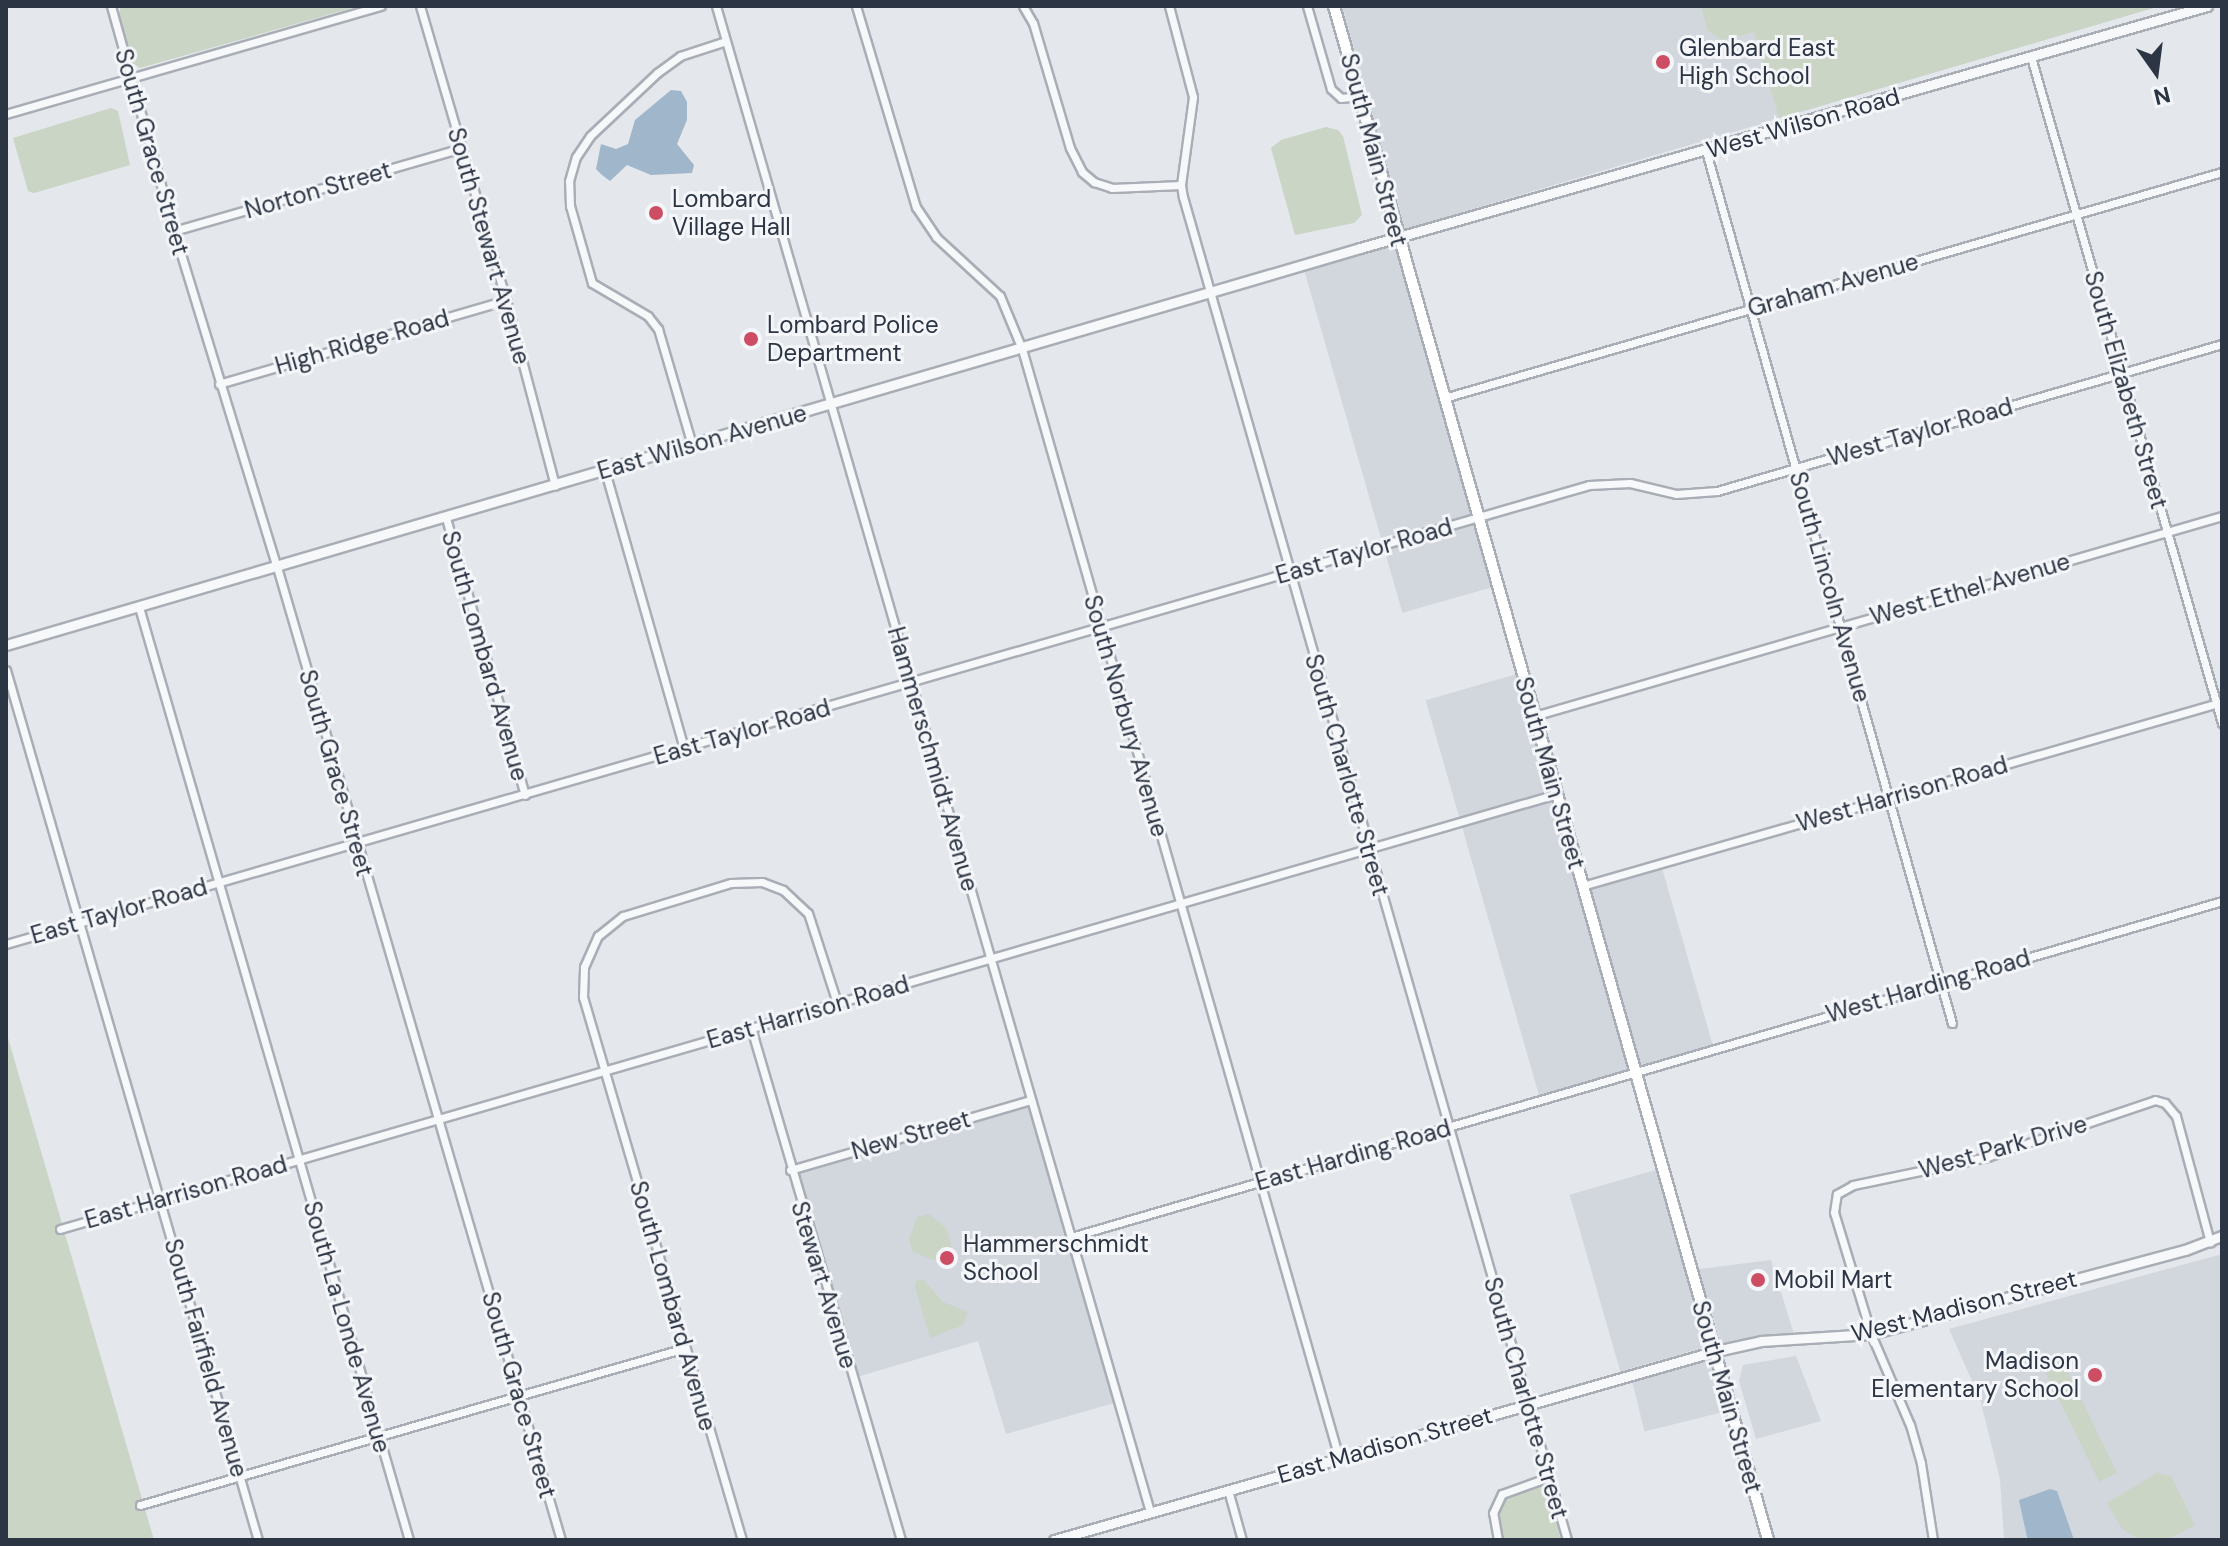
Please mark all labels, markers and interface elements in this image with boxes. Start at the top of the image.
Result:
north arrow [2116,32,2196,112]
place label: Glenbard East High School [1679,34,1835,90]
street label: South Grace Street [109,45,195,259]
street label: South Main Street [1334,50,1414,250]
marker: Glenbard East High School [1654,53,1672,71]
text: N [2151,80,2173,112]
street label: West Wilson Road [1703,82,1903,164]
street label: South Stewart Avenue [441,124,537,368]
street label: Norton Street [241,155,395,225]
place label: Lombard Village Hall [672,185,791,241]
marker: Lombard Village Hall [647,204,665,222]
street label: Graham Avenue [1744,247,1922,323]
street label: South Elizabeth Street [2078,268,2174,512]
street label: High Ridge Road [272,303,452,381]
place label: Lombard Police Department [767,311,939,367]
marker: Lombard Police Department [742,330,760,348]
street label: West Taylor Road [1824,392,2016,472]
street label: East Wilson Avenue [594,398,810,486]
street label: South Lincoln Avenue [1783,468,1877,706]
street label: East Taylor Road [1272,512,1456,590]
street label: South Lombard Avenue [435,528,535,784]
street label: West Ethel Avenue [1867,547,2073,631]
street label: South Norbury Avenue [1078,592,1174,840]
street label: Hammerschmidt Avenue [881,623,985,895]
street label: South Charlotte Street [1299,651,1395,899]
street label: South Grace Street [293,666,379,880]
street label: South Main Street [1509,674,1591,872]
street label: East Taylor Road [650,693,834,771]
street label: West Harrison Road [1793,750,2011,838]
street label: East Taylor Road [27,872,211,950]
street label: West Harding Road [1823,943,2033,1029]
street label: East Harrison Road [704,969,912,1055]
street label: New Street [848,1104,974,1166]
street label: West Park Drive [1916,1109,2090,1185]
street label: East Harding Road [1252,1113,1454,1197]
street label: East Harrison Road [82,1149,290,1235]
street label: South Lombard Avenue [623,1178,723,1434]
street label: South La Londe Avenue [297,1198,397,1456]
street label: Stewart Avenue [785,1198,863,1372]
place label: Hammerschmidt School [963,1230,1149,1286]
street label: South Fairfield Avenue [158,1235,254,1481]
marker: Hammerschmidt School [938,1249,956,1267]
street label: West Madison Street [1848,1264,2080,1348]
place label: Mobil Mart [1774,1266,1892,1294]
marker: Mobil Mart [1749,1271,1767,1289]
street label: South Charlotte Street [1478,1274,1574,1522]
street label: South Grace Street [476,1288,562,1502]
street label: South Main Street [1686,1298,1768,1496]
place label: Madison Elementary School [1871,1347,2079,1403]
marker: Madison Elementary School [2086,1366,2104,1384]
street label: East Madison Street [1274,1401,1496,1489]

